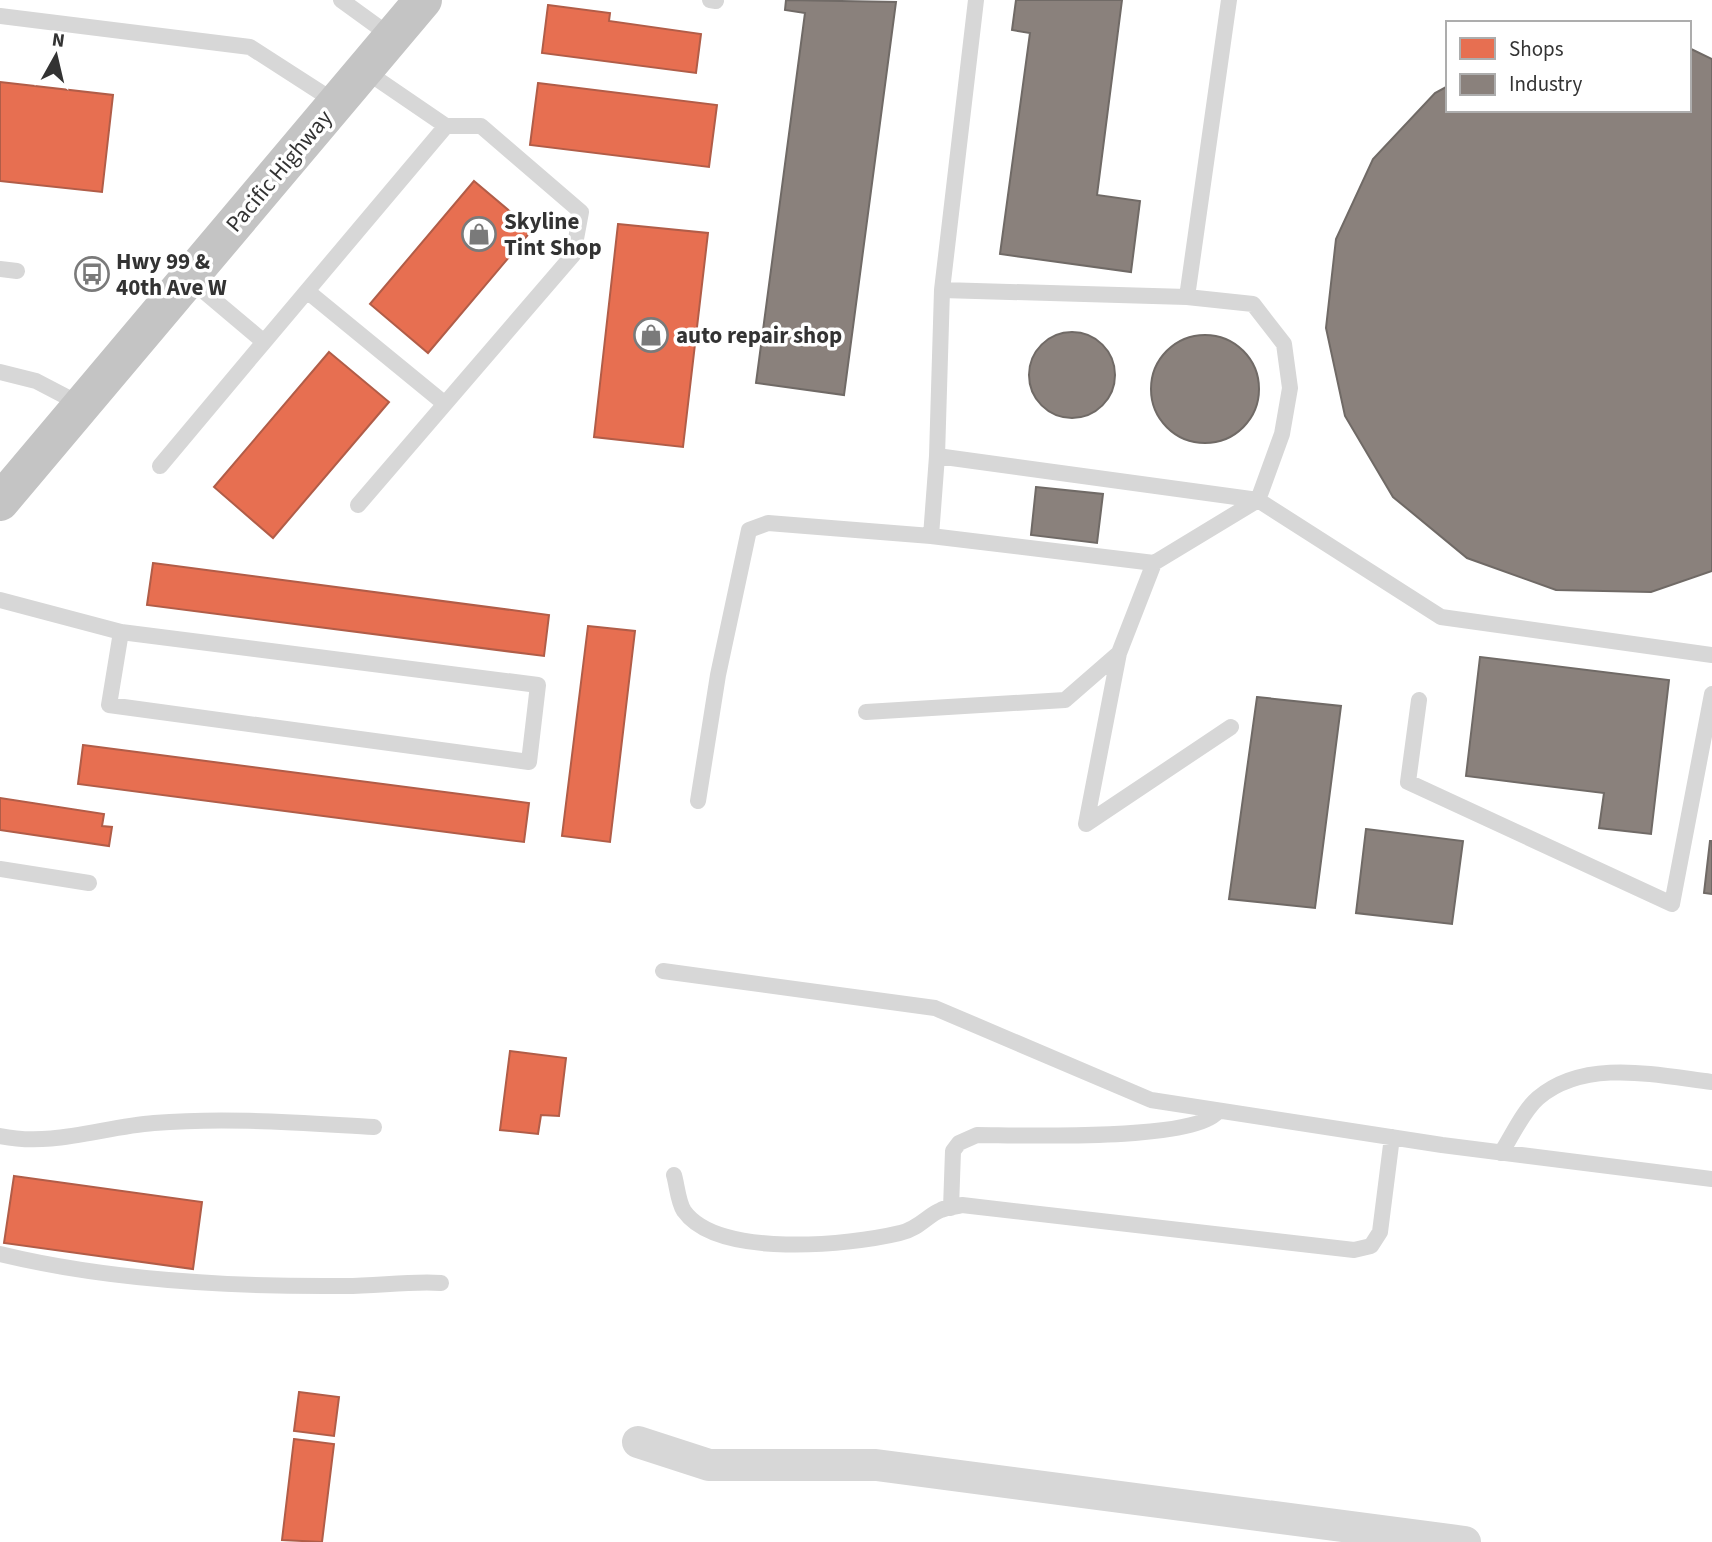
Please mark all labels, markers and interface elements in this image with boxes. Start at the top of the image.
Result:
north arrow [21,21,91,91]
legend [1446,21,1691,112]
text: N [50,26,66,55]
text: Shops [1509,34,1564,64]
text: Industry [1509,69,1582,99]
street label: Pacific Highway [218,103,340,239]
place label: Skyline Tint Shop [504,205,602,264]
shop icon: Skyline Tint Shop [460,215,498,253]
place label: Hwy 99 & 40th Ave W [116,245,227,304]
bus stop icon: Hwy 99 & 40th Ave W [73,255,111,293]
shop icon: auto repair shop [632,316,670,354]
place label: auto repair shop [676,319,842,352]

